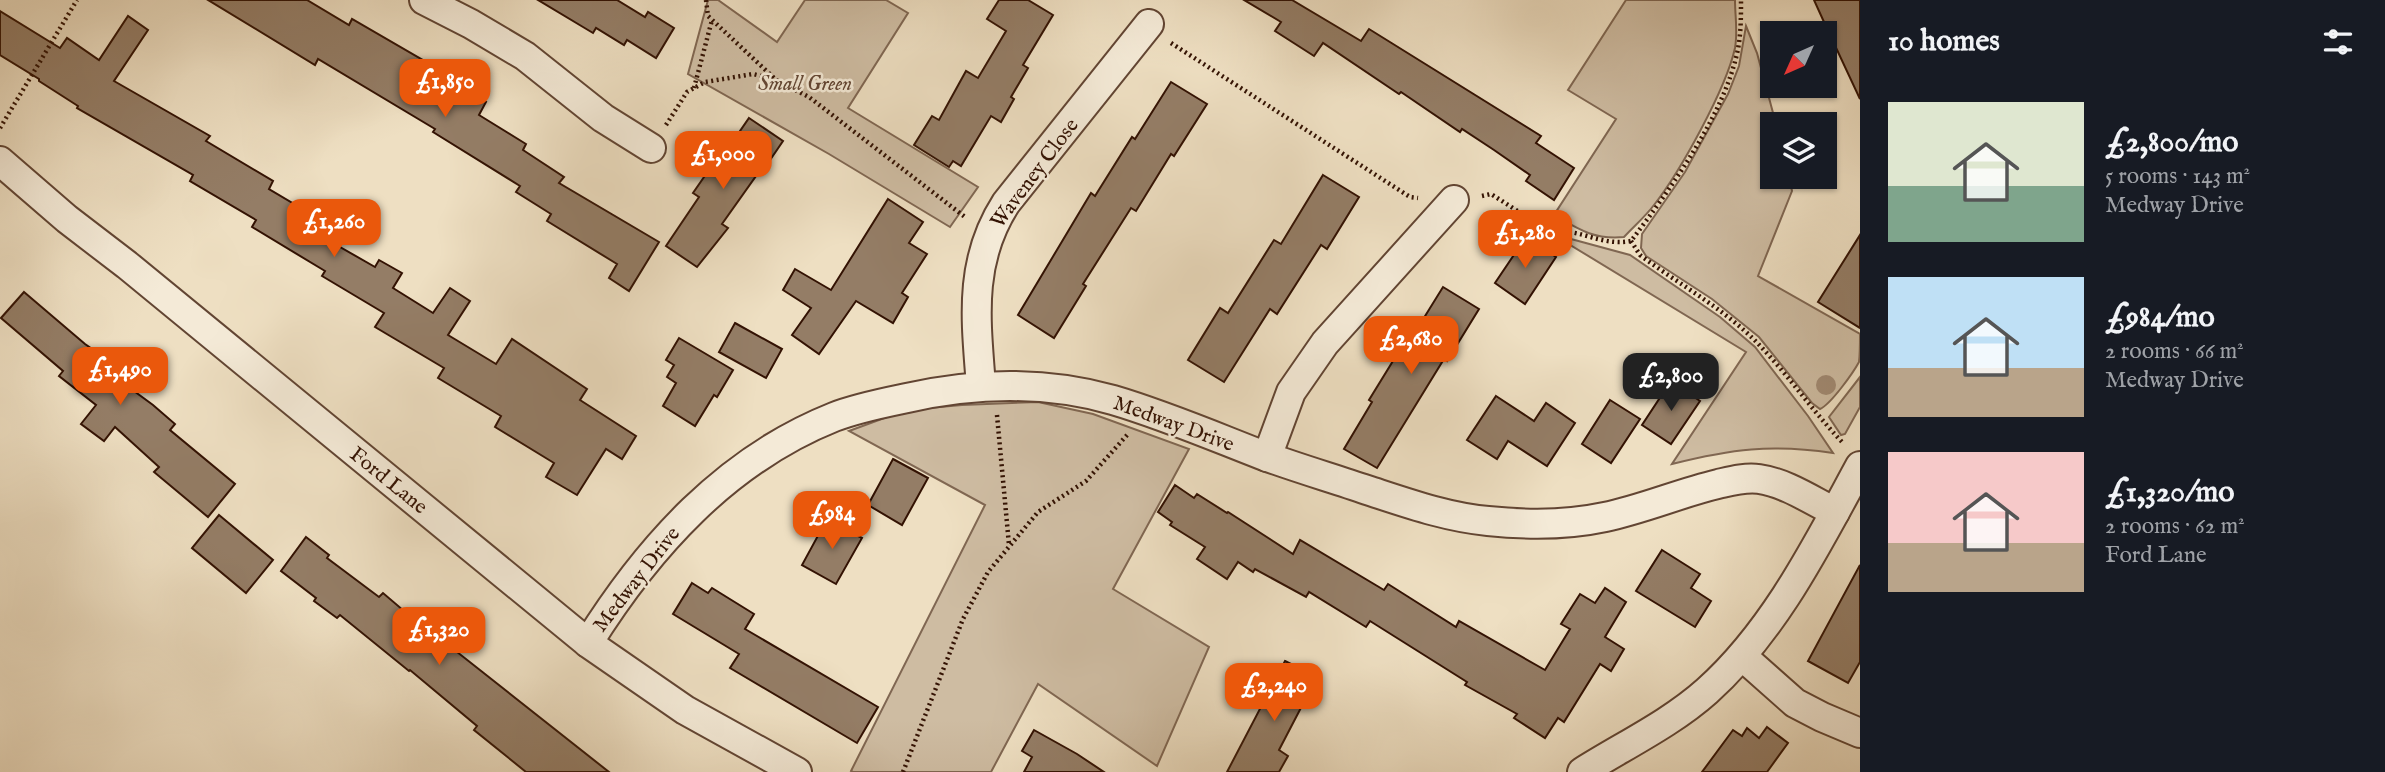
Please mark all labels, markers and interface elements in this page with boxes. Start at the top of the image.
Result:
north arrow [1760,21,1838,98]
map controls [1760,21,1837,189]
text: 10 homes [1888,23,2000,61]
icon: filters [2319,23,2357,61]
pin: £1,850 [388,60,502,119]
text: £1,850 [415,67,475,96]
park label: Small Green [758,71,852,98]
button: layers [1760,112,1837,189]
street label: Waveney Close [985,113,1086,234]
text: £2,800/mo [2105,124,2239,162]
icon: home [1944,130,2028,214]
pin: £1,000 [666,132,780,191]
text: £1,000 [691,139,755,168]
text: 5 rooms · 143 m² [2105,162,2250,191]
text: Medway Drive [2105,191,2244,220]
pin: £1,260 [277,200,391,259]
text: £1,260 [303,207,365,236]
pin: £1,280 [1468,210,1582,270]
text: £1,280 [1494,218,1556,247]
text: £984/mo [2105,299,2215,337]
icon: home [1944,305,2028,389]
pin: £2,680 [1354,316,1468,376]
text: £2,680 [1380,324,1442,353]
text: 2 rooms · 66 m² [2105,337,2244,366]
pin: £1,490 [63,348,177,407]
pin: £2,800 [1614,354,1728,413]
text: £1,490 [88,355,152,384]
text: £2,800 [1639,361,1703,390]
text: Medway Drive [2105,366,2244,395]
street label: Medway Drive [1109,390,1238,459]
street label: Ford Lane [344,441,433,521]
text: £1,320/mo [2105,474,2234,512]
icon: home [1944,480,2028,564]
pin: £984 [791,491,873,551]
text: £984 [809,499,855,528]
text: 2 rooms · 62 m² [2105,512,2245,541]
street label: Medway Drive [588,521,687,638]
text: Ford Lane [2105,541,2207,570]
pin: £1,320 [382,608,496,667]
text: £1,320 [408,615,470,644]
pin: £2,240 [1217,664,1331,723]
text: £2,240 [1241,671,1307,700]

